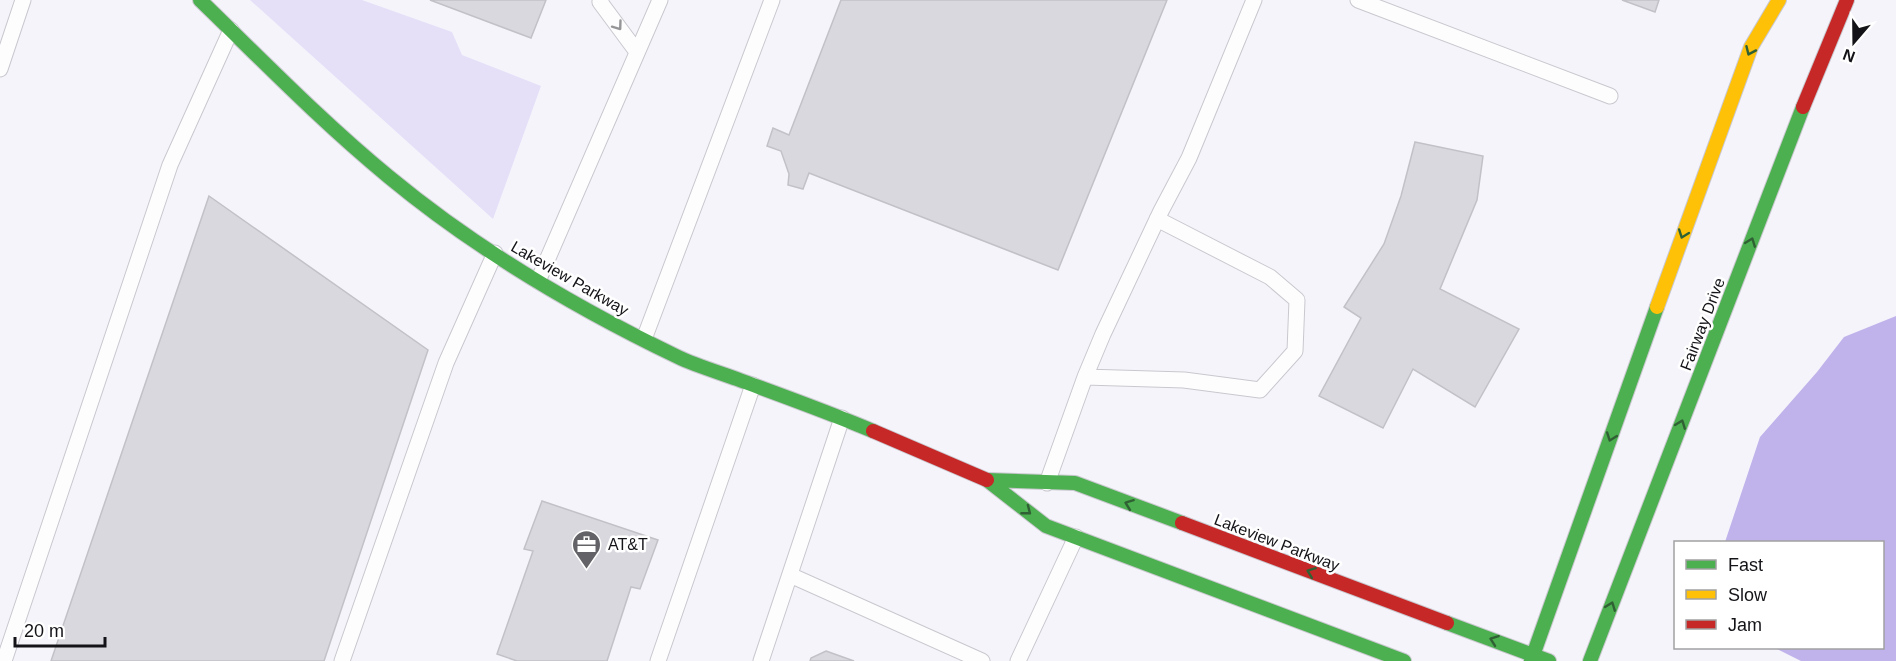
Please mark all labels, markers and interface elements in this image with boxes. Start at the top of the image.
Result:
north arrow [1824,12,1884,72]
one-way arrow [611,20,622,31]
one-way arrow [1746,44,1758,55]
text: N [1841,46,1857,66]
one-way arrow [1677,228,1690,238]
street label: Lakeview Parkway [508,238,631,319]
one-way arrow [1744,238,1756,249]
street label: Fairway Drive [1677,275,1728,373]
one-way arrow [1674,420,1686,431]
one-way arrow [1605,431,1618,442]
one-way arrow [1124,498,1135,511]
one-way arrow [1020,503,1031,514]
street label: Lakeview Parkway [1212,511,1342,574]
office icon: AT&T [571,528,603,570]
place label: AT&T [608,536,648,553]
legend [1674,541,1884,649]
text: Fast [1728,555,1763,575]
one-way arrow [1307,567,1318,579]
text: Slow [1728,585,1768,605]
one-way arrow [1604,602,1616,613]
scale bar [15,610,105,648]
text: Jam [1728,615,1762,635]
text: 20 m [24,621,64,641]
one-way arrow [1489,635,1500,648]

